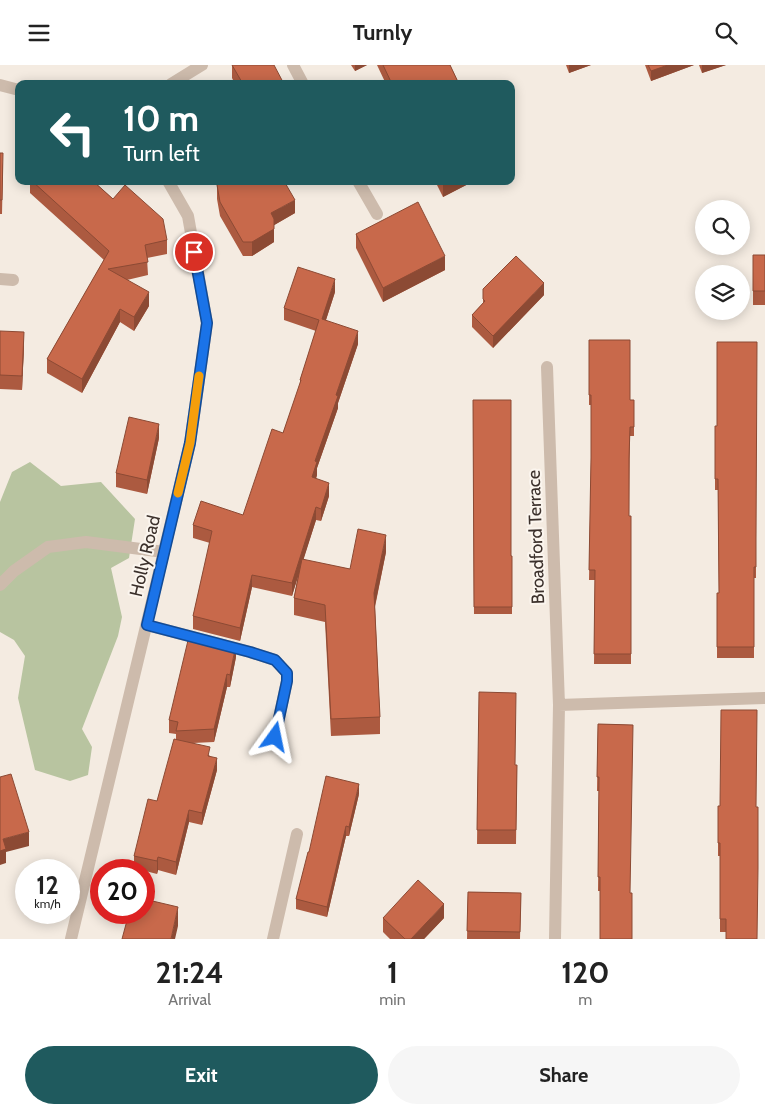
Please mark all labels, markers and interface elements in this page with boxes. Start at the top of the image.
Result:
icon: menu [25,19,53,47]
text: Turnly [353,19,412,46]
icon: search [712,19,740,47]
text: 10 m [123,97,199,140]
icon: left [40,100,105,165]
text: Turn left [123,140,200,167]
map controls [695,200,750,320]
button: search [695,200,750,255]
pin [173,231,215,273]
icon: arrive [180,238,208,266]
button: layers [695,265,750,320]
street label: Broadford Terrace [523,469,549,605]
street label: Holly Road [125,513,165,599]
position arrow [248,710,300,762]
speed limit sign: 20 [90,859,155,924]
text: 12 [36,870,59,900]
text: km/h [34,896,61,911]
text: 21:24 [156,954,224,991]
text: 1 [387,954,398,991]
text: 120 [561,954,609,991]
text: Arrival [168,990,211,1009]
text: min [379,990,406,1009]
text: m [578,990,592,1009]
button: Exit [25,1046,378,1104]
button: Share [388,1046,740,1104]

